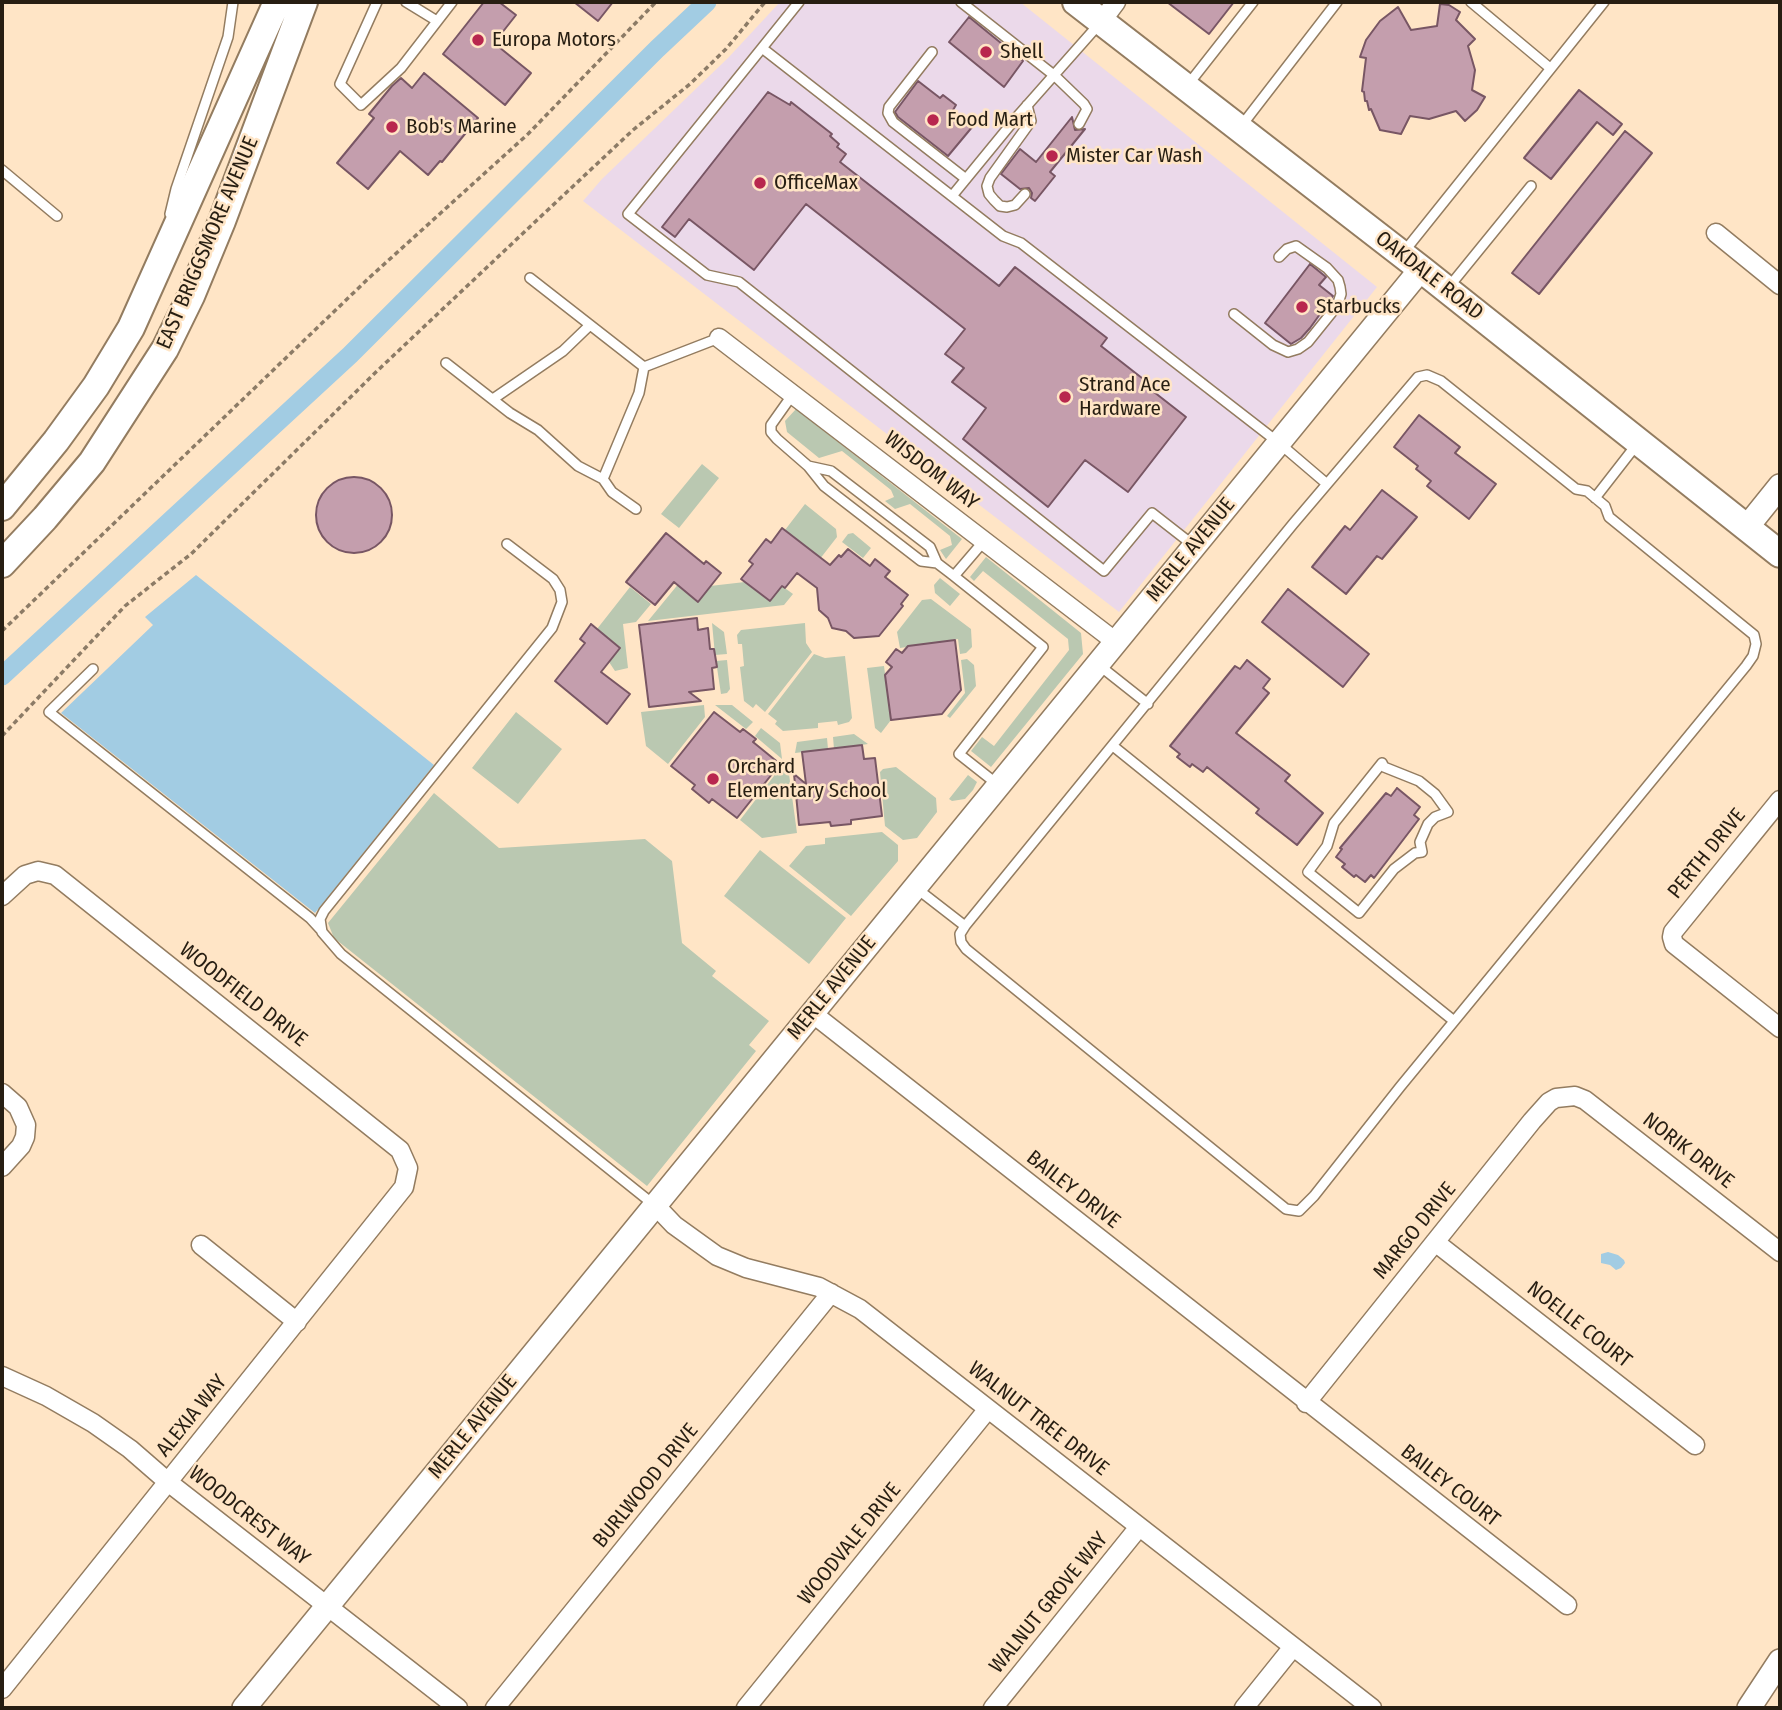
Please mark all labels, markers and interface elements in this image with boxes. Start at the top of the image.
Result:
place label: Europa Motors [492,27,616,53]
marker: Europa Motors [470,32,486,48]
place label: Shell [1000,39,1043,65]
marker: Shell [978,44,994,60]
place label: Food Mart [947,107,1033,133]
marker: Food Mart [925,112,941,128]
place label: Bob's Marine [406,114,517,140]
marker: Bob's Marine [384,119,400,135]
street label: EAST BRIGGSMORE AVENUE [152,133,264,353]
place label: Mister Car Wash [1066,143,1203,169]
marker: Mister Car Wash [1044,148,1060,164]
place label: OfficeMax [774,170,858,196]
marker: OfficeMax [752,175,768,191]
street label: OAKDALE ROAD [1370,226,1488,326]
place label: Starbucks [1316,294,1401,320]
marker: Starbucks [1294,299,1310,315]
place label: Strand Ace Hardware [1079,372,1171,422]
marker: Strand Ace Hardware [1057,389,1073,405]
street label: WISDOM WAY [879,426,983,516]
street label: MERLE AVENUE [1141,493,1241,607]
place label: Orchard Elementary School [727,754,887,804]
marker: Orchard Elementary School [705,771,721,787]
street label: PERTH DRIVE [1663,804,1751,904]
street label: MERLE AVENUE [782,931,882,1045]
street label: WOODFIELD DRIVE [174,937,312,1053]
street label: NORIK DRIVE [1637,1108,1739,1194]
street label: BAILEY DRIVE [1021,1146,1125,1234]
street label: MARGO DRIVE [1368,1178,1462,1284]
street label: NOELLE COURT [1522,1276,1636,1374]
street label: WALNUT TREE DRIVE [963,1356,1113,1482]
street label: ALEXIA WAY [151,1370,233,1462]
street label: MERLE AVENUE [423,1370,523,1484]
street label: BURLWOOD DRIVE [588,1419,704,1553]
street label: BAILEY COURT [1395,1439,1505,1533]
street label: WOODCREST WAY [183,1461,315,1571]
street label: WOODVALE DRIVE [793,1478,907,1610]
street label: WALNUT GROVE WAY [984,1528,1114,1678]

